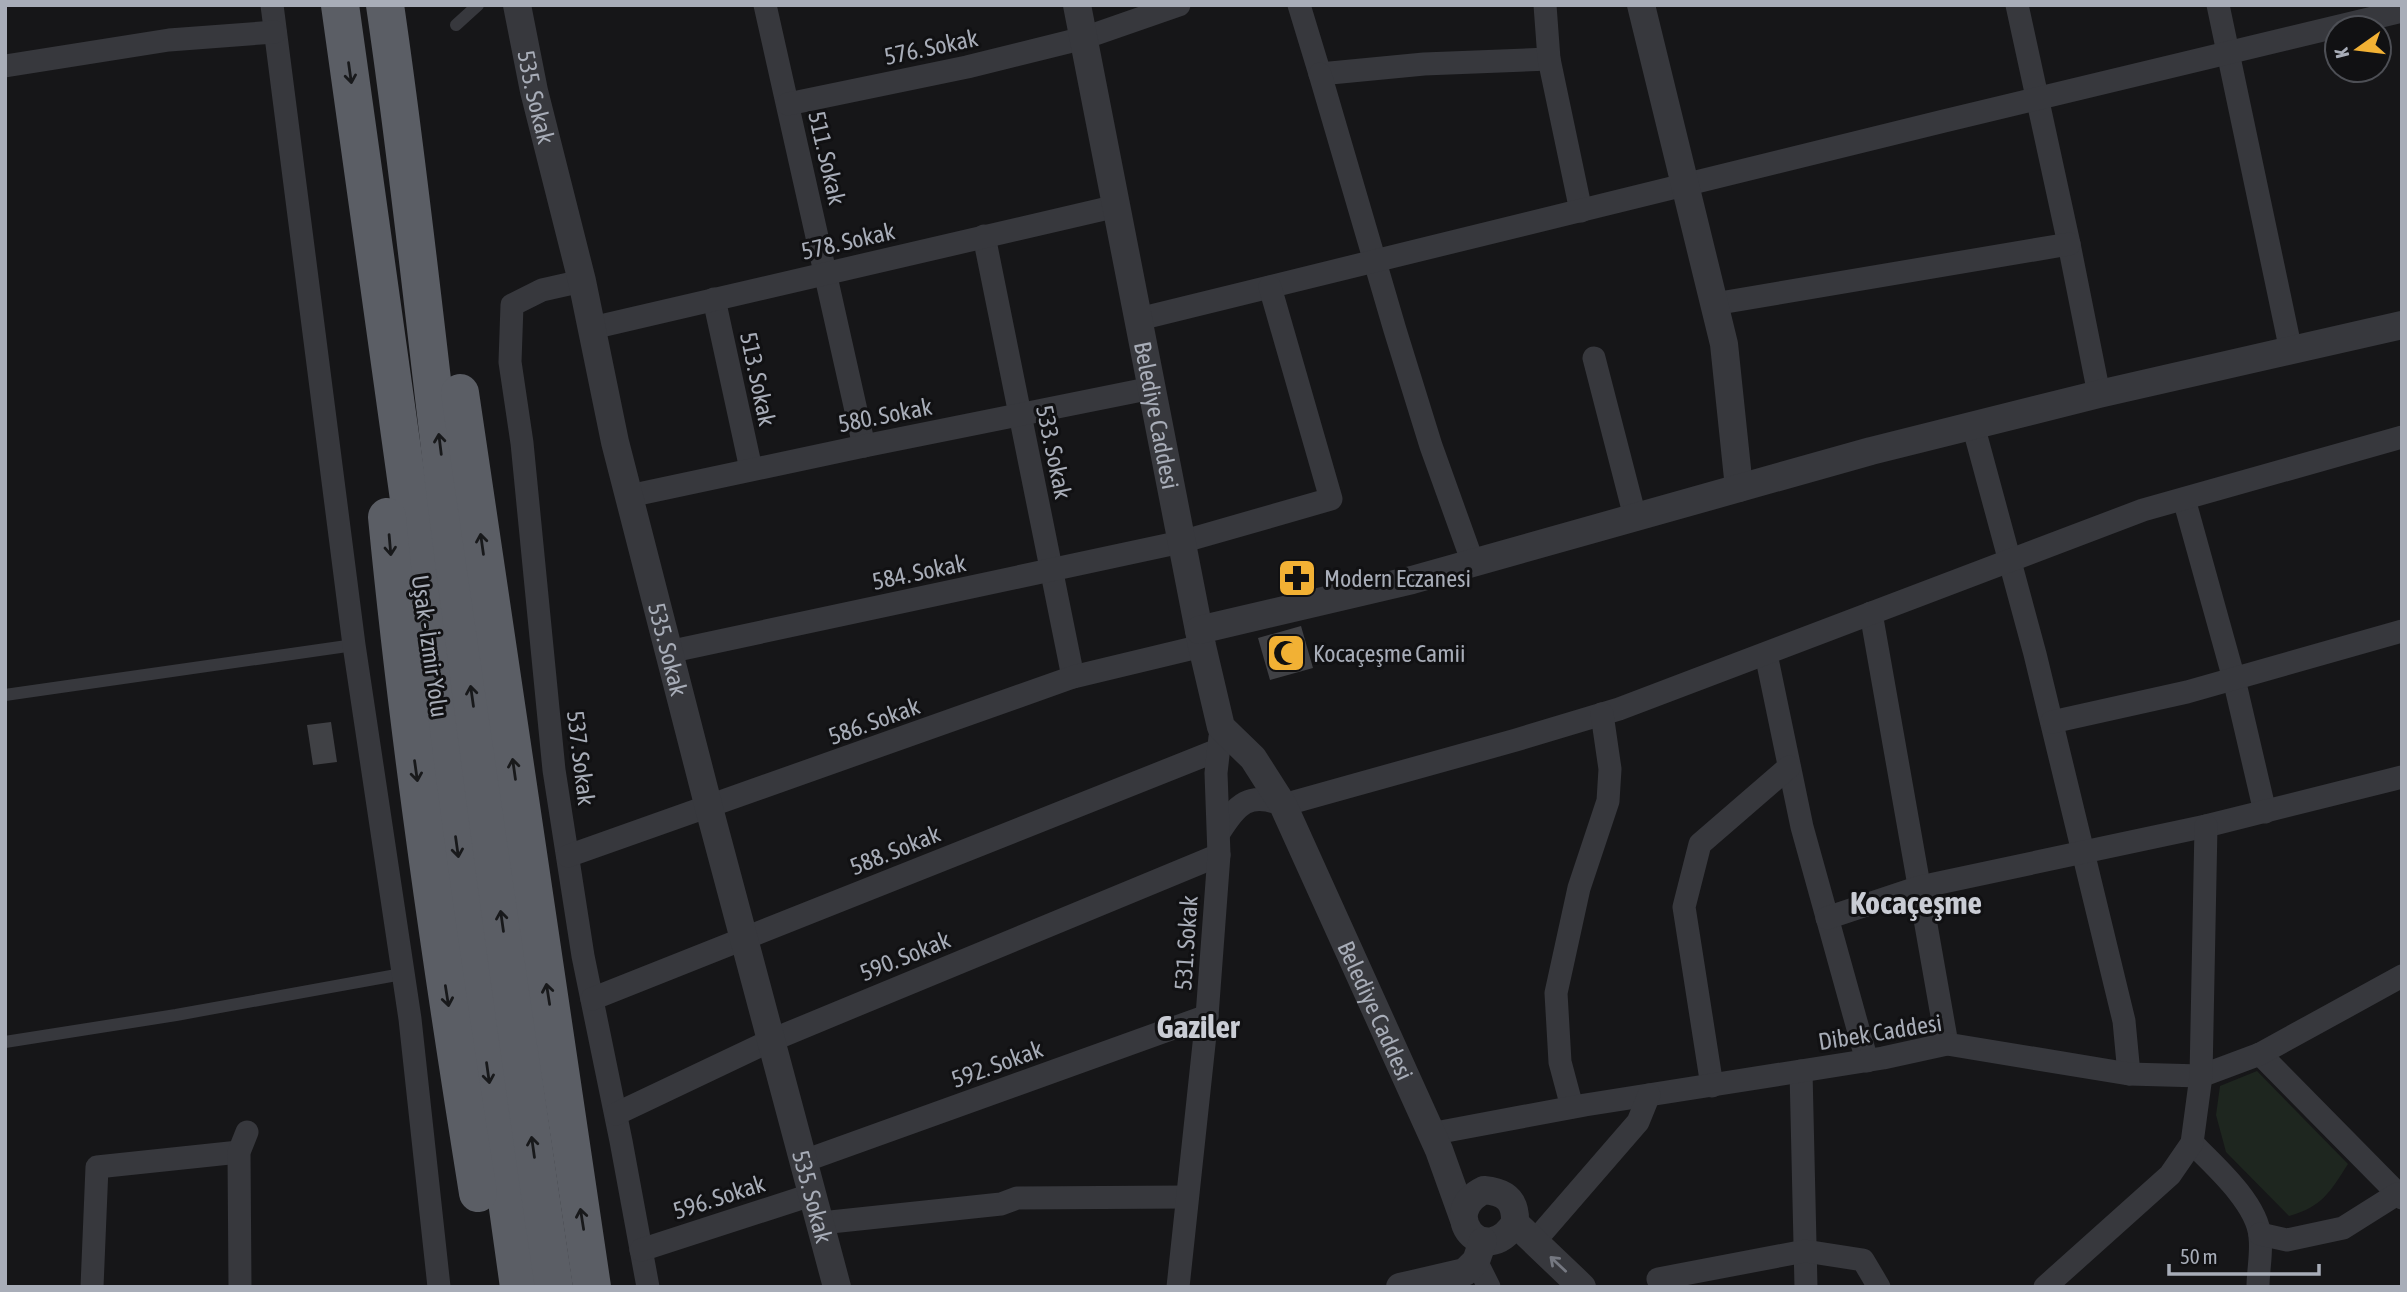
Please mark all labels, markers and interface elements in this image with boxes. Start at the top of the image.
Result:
north arrow [2323,14,2393,84]
street label: 576. Sokak [882,24,981,70]
text: K [2330,45,2353,60]
street label: 535. Sokak [513,48,560,147]
one-way arrow [343,61,356,84]
street label: 511. Sokak [803,109,851,208]
street label: 578. Sokak [799,217,898,265]
street label: 513. Sokak [735,330,781,429]
street label: Belediye Caddesi [1129,339,1185,491]
street label: 580. Sokak [836,393,935,437]
street label: 533. Sokak [1031,403,1077,502]
one-way arrow [433,433,446,456]
one-way arrow [383,533,396,555]
one-way arrow [475,533,488,556]
street label: 584. Sokak [870,549,969,595]
pharmacy icon: Modern Eczanesi [1276,557,1318,599]
place label: Modern Eczanesi [1324,565,1471,592]
street label: Uşak - İzmir Yolu [407,573,453,719]
street label: 535. Sokak [643,600,693,699]
mosque icon: Kocaçeşme Camii [1265,632,1307,674]
place label: Kocaçeşme Camii [1313,640,1466,667]
one-way arrow [466,685,479,707]
street label: 586. Sokak [825,692,924,750]
street label: 537. Sokak [562,709,600,807]
one-way arrow [508,758,521,781]
one-way arrow [410,759,423,781]
street label: 588. Sokak [846,820,945,880]
one-way arrow [451,835,464,858]
district label: Kocaçeşme [1850,884,1982,921]
street label: 531. Sokak [1169,894,1203,991]
one-way arrow [495,910,508,933]
street label: 590. Sokak [856,926,955,986]
street label: Belediye Caddesi [1333,937,1419,1084]
one-way arrow [541,983,554,1006]
one-way arrow [441,984,454,1007]
district label: Gaziler [1157,1008,1240,1045]
street label: Dibek Caddesi [1816,1009,1944,1055]
street label: 592. Sokak [948,1035,1047,1093]
one-way arrow [482,1061,495,1083]
one-way arrow [526,1136,539,1158]
street label: 535. Sokak [788,1147,838,1246]
street label: 596. Sokak [670,1169,769,1225]
one-way arrow [575,1208,588,1231]
scale bar [2169,1232,2320,1276]
text: 50 m [2180,1244,2218,1268]
one-way arrow [1550,1256,1567,1273]

